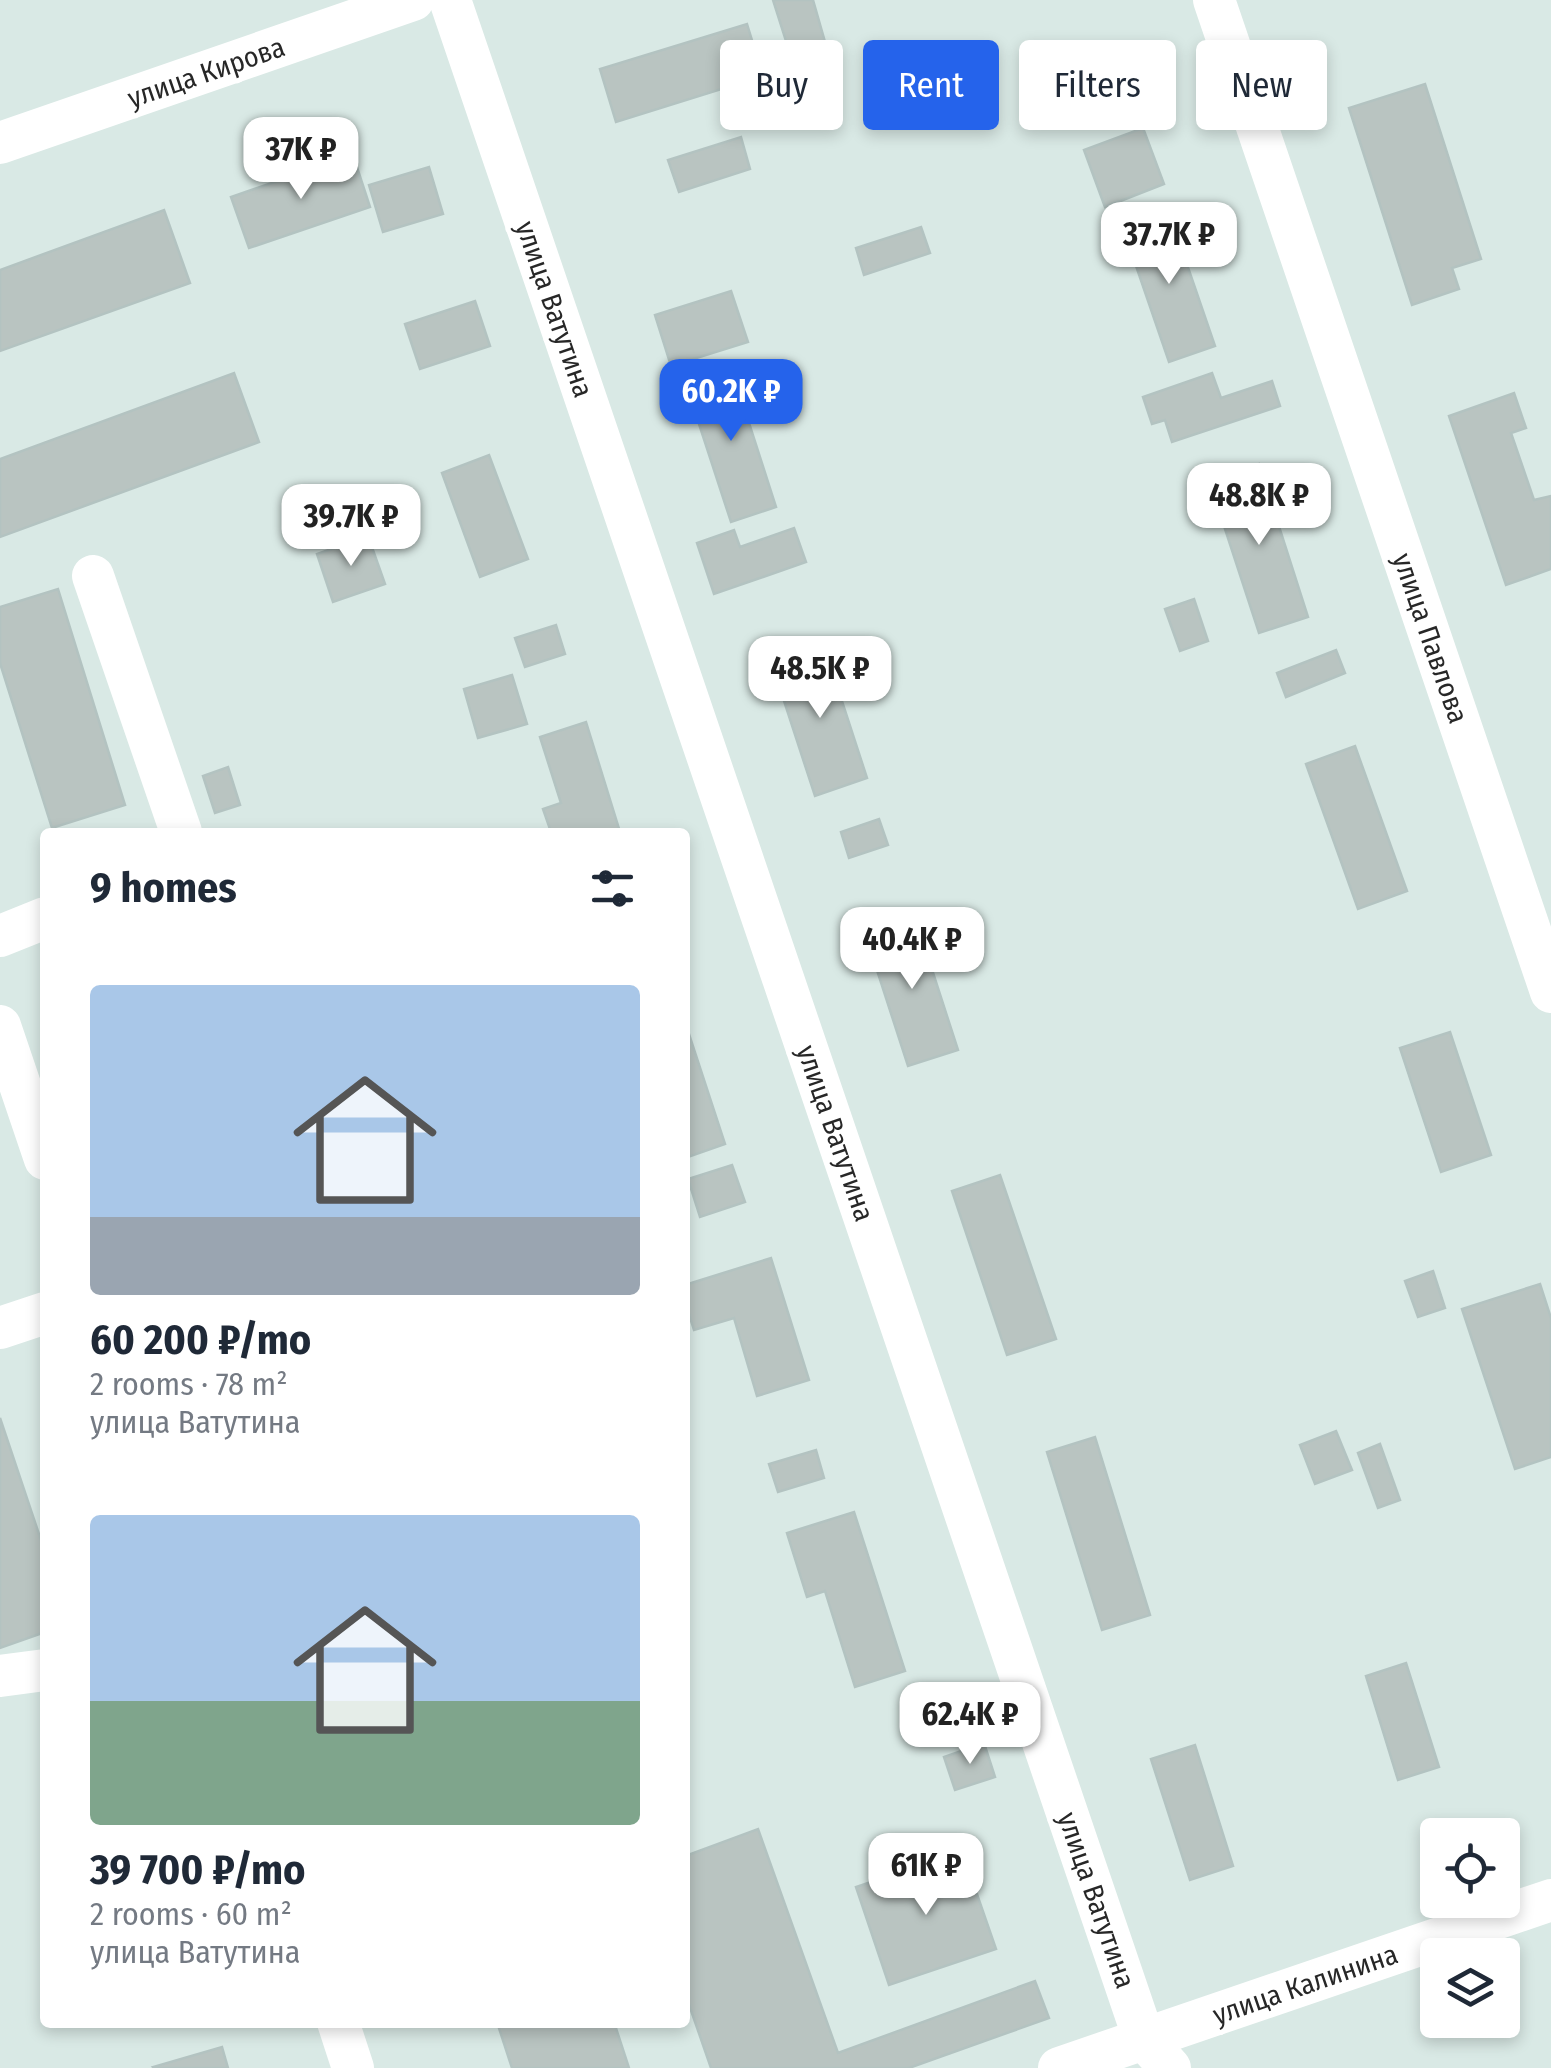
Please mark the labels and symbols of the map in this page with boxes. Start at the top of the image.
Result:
street label: улица Кирова [123,30,289,115]
pin: 37K ₽ [231,117,371,202]
pin: 37.7K ₽ [1077,202,1261,287]
street label: улица Ватутина [509,217,600,402]
pin: 60.2K ₽ [639,359,823,444]
pin: 48.8K ₽ [1167,463,1351,548]
pin: 39.7K ₽ [259,484,443,569]
street label: улица Павлова [1386,549,1475,728]
pin: 48.5K ₽ [728,636,912,721]
pin: 40.4K ₽ [820,907,1004,992]
street label: улица Ватутина [790,1041,881,1226]
pin: 62.4K ₽ [878,1682,1062,1767]
street label: улица Ватутина [1051,1808,1142,1993]
pin: 61K ₽ [856,1833,996,1918]
street label: улица Калинина [1208,1937,1402,2032]

